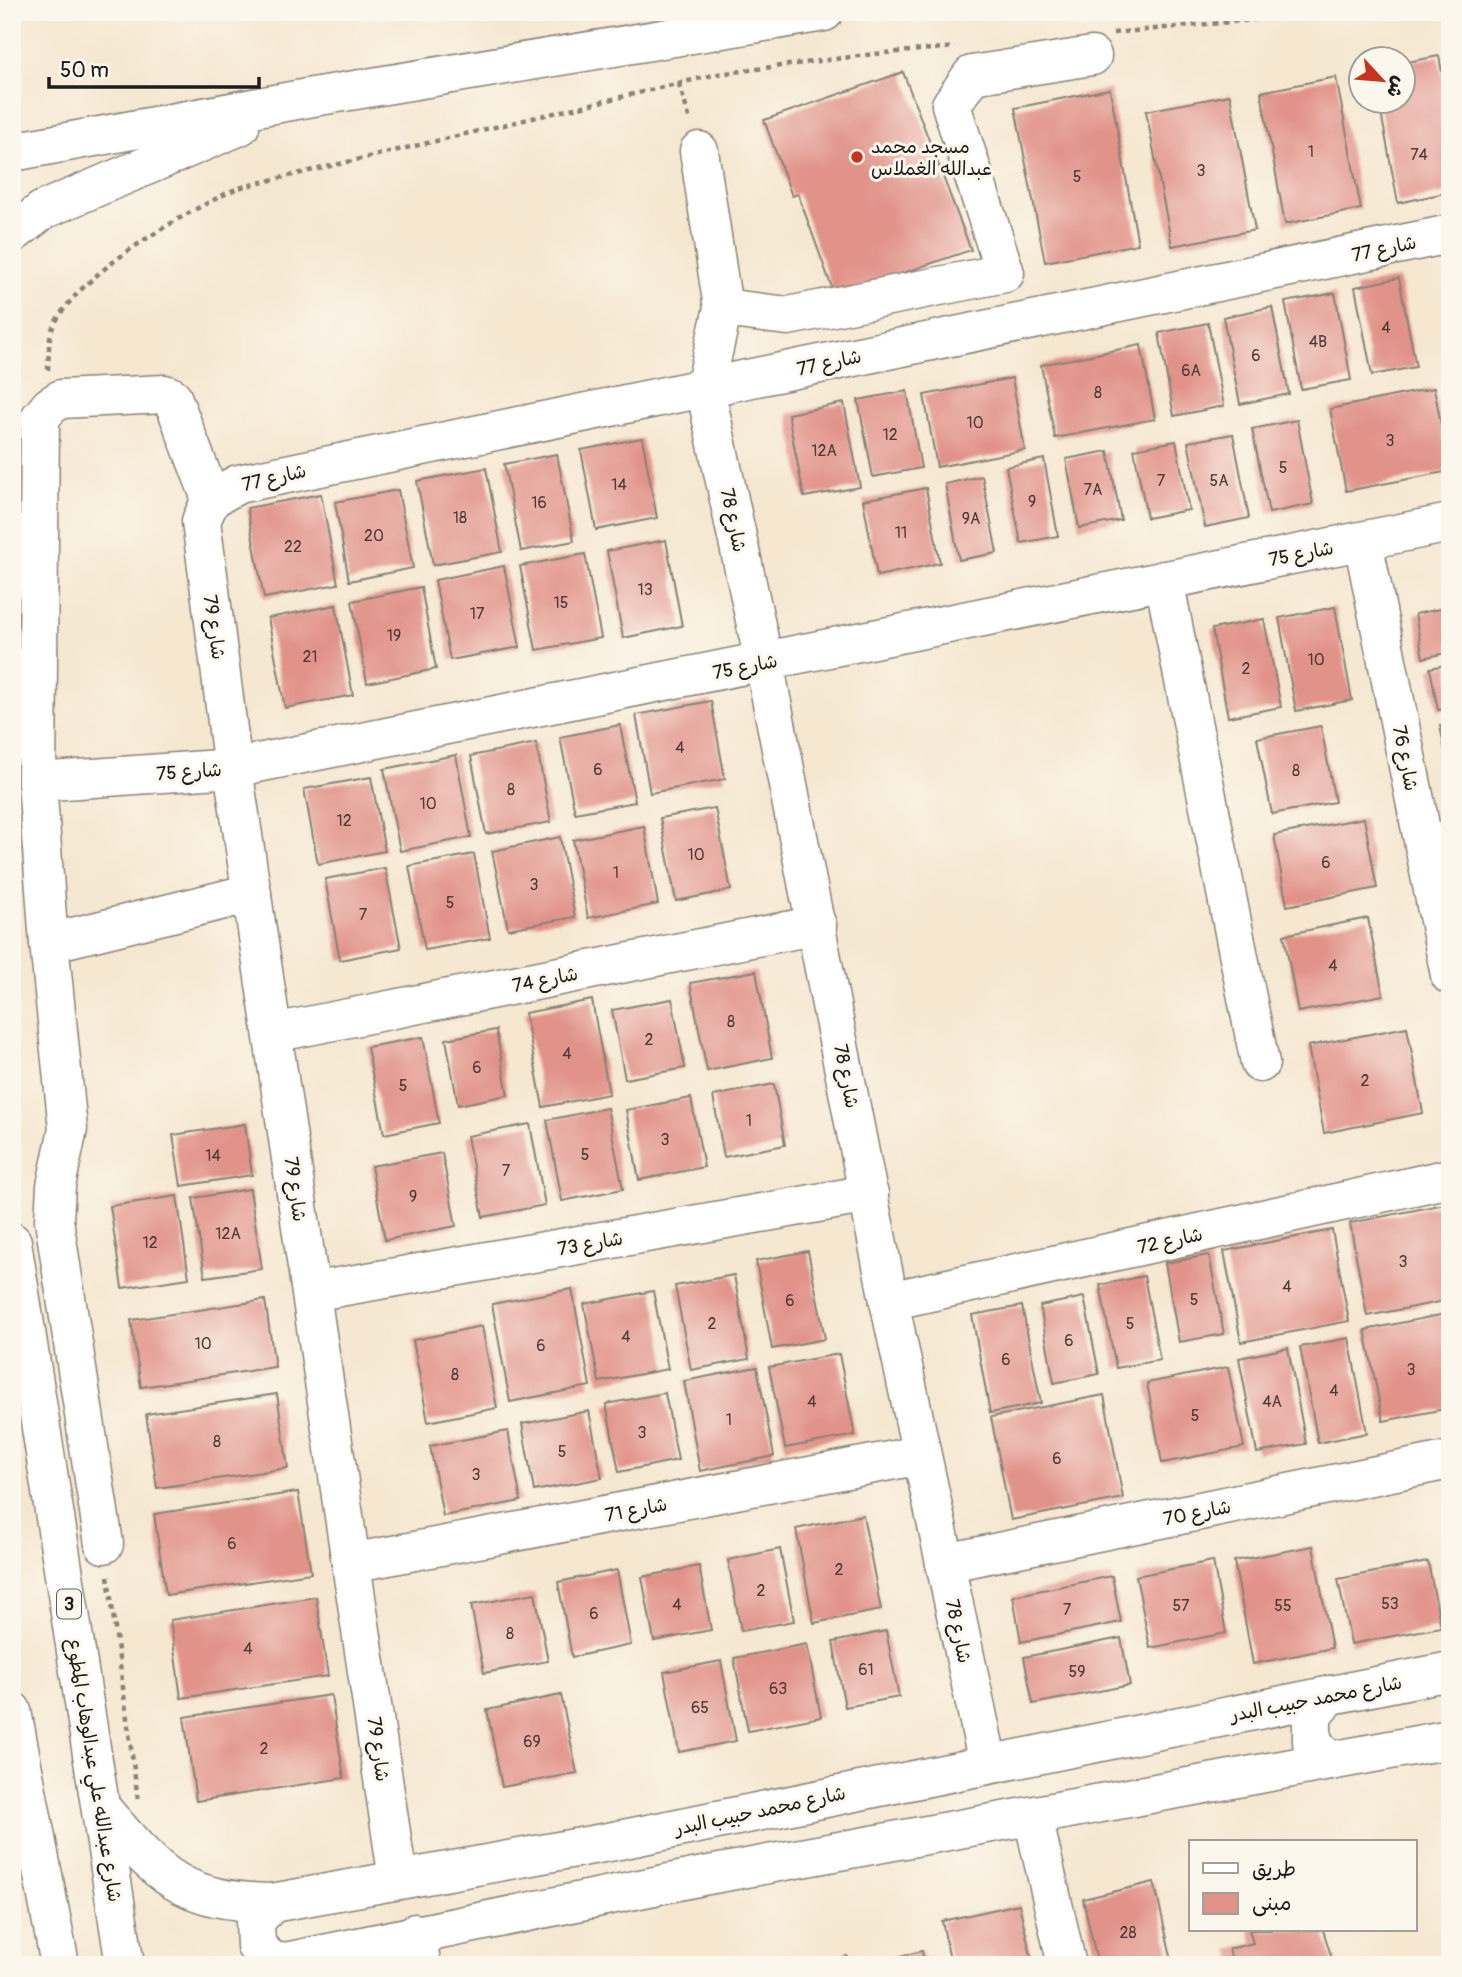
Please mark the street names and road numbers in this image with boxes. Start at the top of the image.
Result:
street label: شارع 77 [1350,230,1419,268]
street label: شارع 77 [795,344,864,382]
street label: شارع 77 [240,459,309,498]
street label: شارع 78 [714,486,752,555]
street label: شارع 75 [1267,536,1336,573]
street label: شارع 79 [197,593,230,661]
street label: شارع 75 [711,649,780,686]
street label: شارع 76 [1386,723,1423,793]
street label: شارع 75 [156,758,223,787]
street label: شارع 74 [510,962,580,999]
street label: شارع 78 [827,1042,864,1111]
street label: شارع 79 [278,1155,311,1223]
street label: شارع 72 [1135,1222,1205,1261]
street label: شارع 73 [556,1226,625,1263]
street label: شارع 71 [603,1492,669,1529]
street label: شارع 70 [1161,1495,1233,1532]
road number: 3 [57,1590,81,1618]
street label: شارع 78 [939,1597,977,1666]
street label: شارع عبدالله علي عبدالوهاب المطوع [57,1637,127,1904]
street label: شارع محمد حبيب البدر [1226,1671,1404,1729]
street label: شارع 79 [361,1715,394,1783]
street label: شارع محمد حبيب البدر [670,1781,848,1842]

